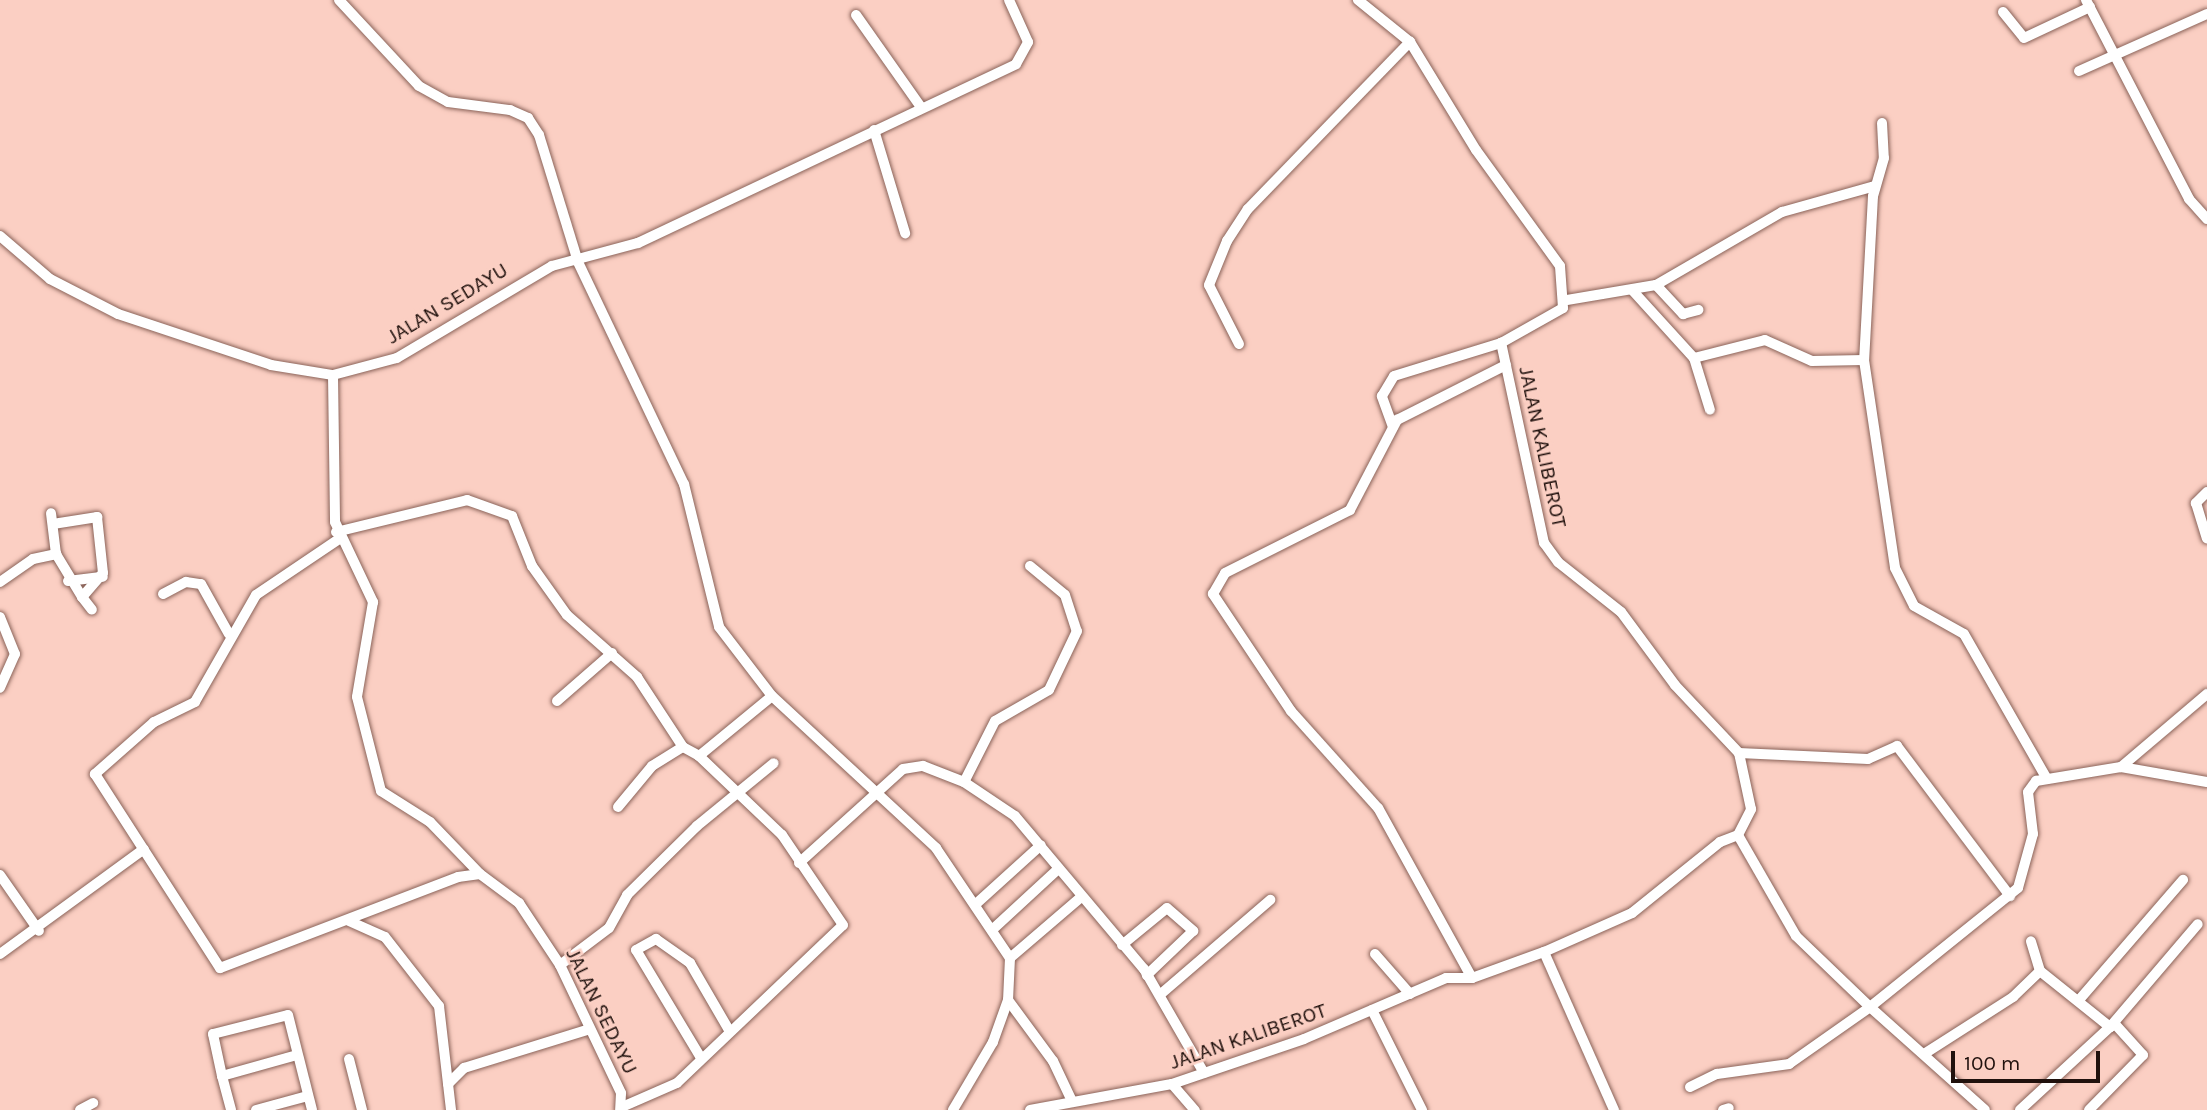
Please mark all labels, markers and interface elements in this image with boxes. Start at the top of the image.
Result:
street label: JALAN SEDAYU [382,257,512,349]
street label: JALAN KALIBEROT [1514,364,1572,530]
street label: JALAN SEDAYU [561,944,643,1078]
street label: JALAN KALIBEROT [1166,997,1330,1075]
scale bar [1955,1036,2104,1080]
text: 100 m [1964,1051,2021,1075]

